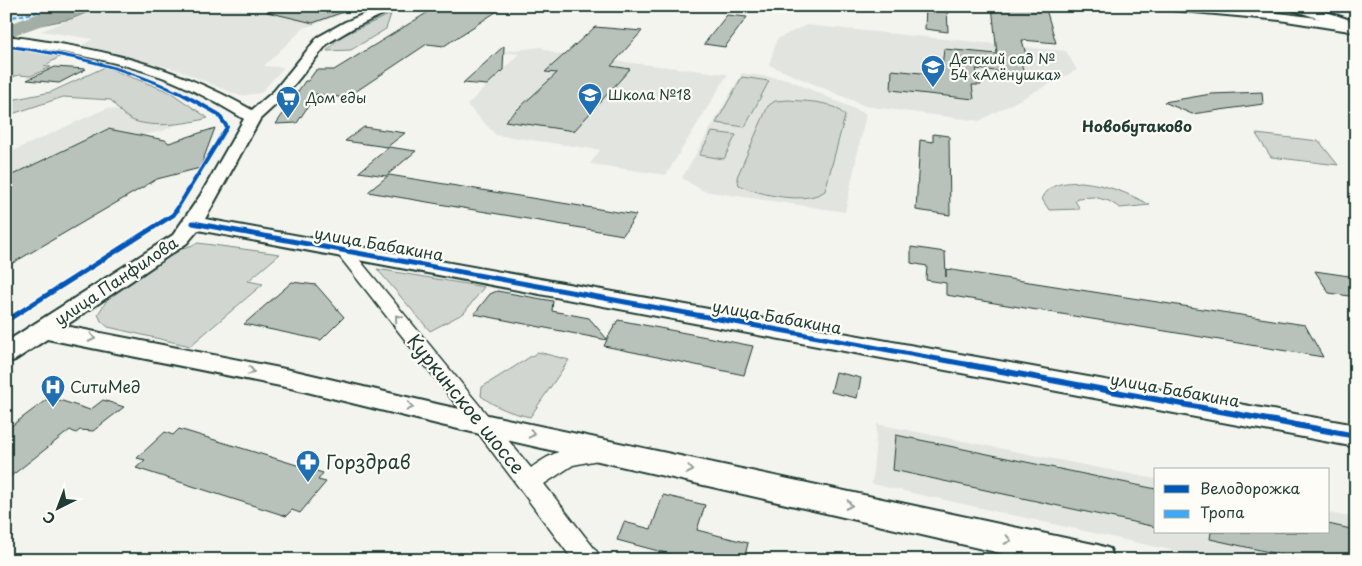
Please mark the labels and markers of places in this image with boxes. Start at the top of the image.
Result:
place label: Детский сад № 54 «Алёнушка» [949,48,1061,85]
school or university icon: Детский сад № 54 «Алёнушка» [920,54,946,88]
school or university icon: Школа №18 [577,82,603,116]
place label: Школа №18 [608,84,691,105]
supermarket icon: Дом еды [275,85,301,119]
place label: Дом еды [305,87,366,108]
hospital icon: СитиМед [40,374,66,408]
place label: СитиМед [70,374,141,398]
place label: Горздрав [326,447,411,475]
pharmacy icon: Горздрав [295,449,321,483]

